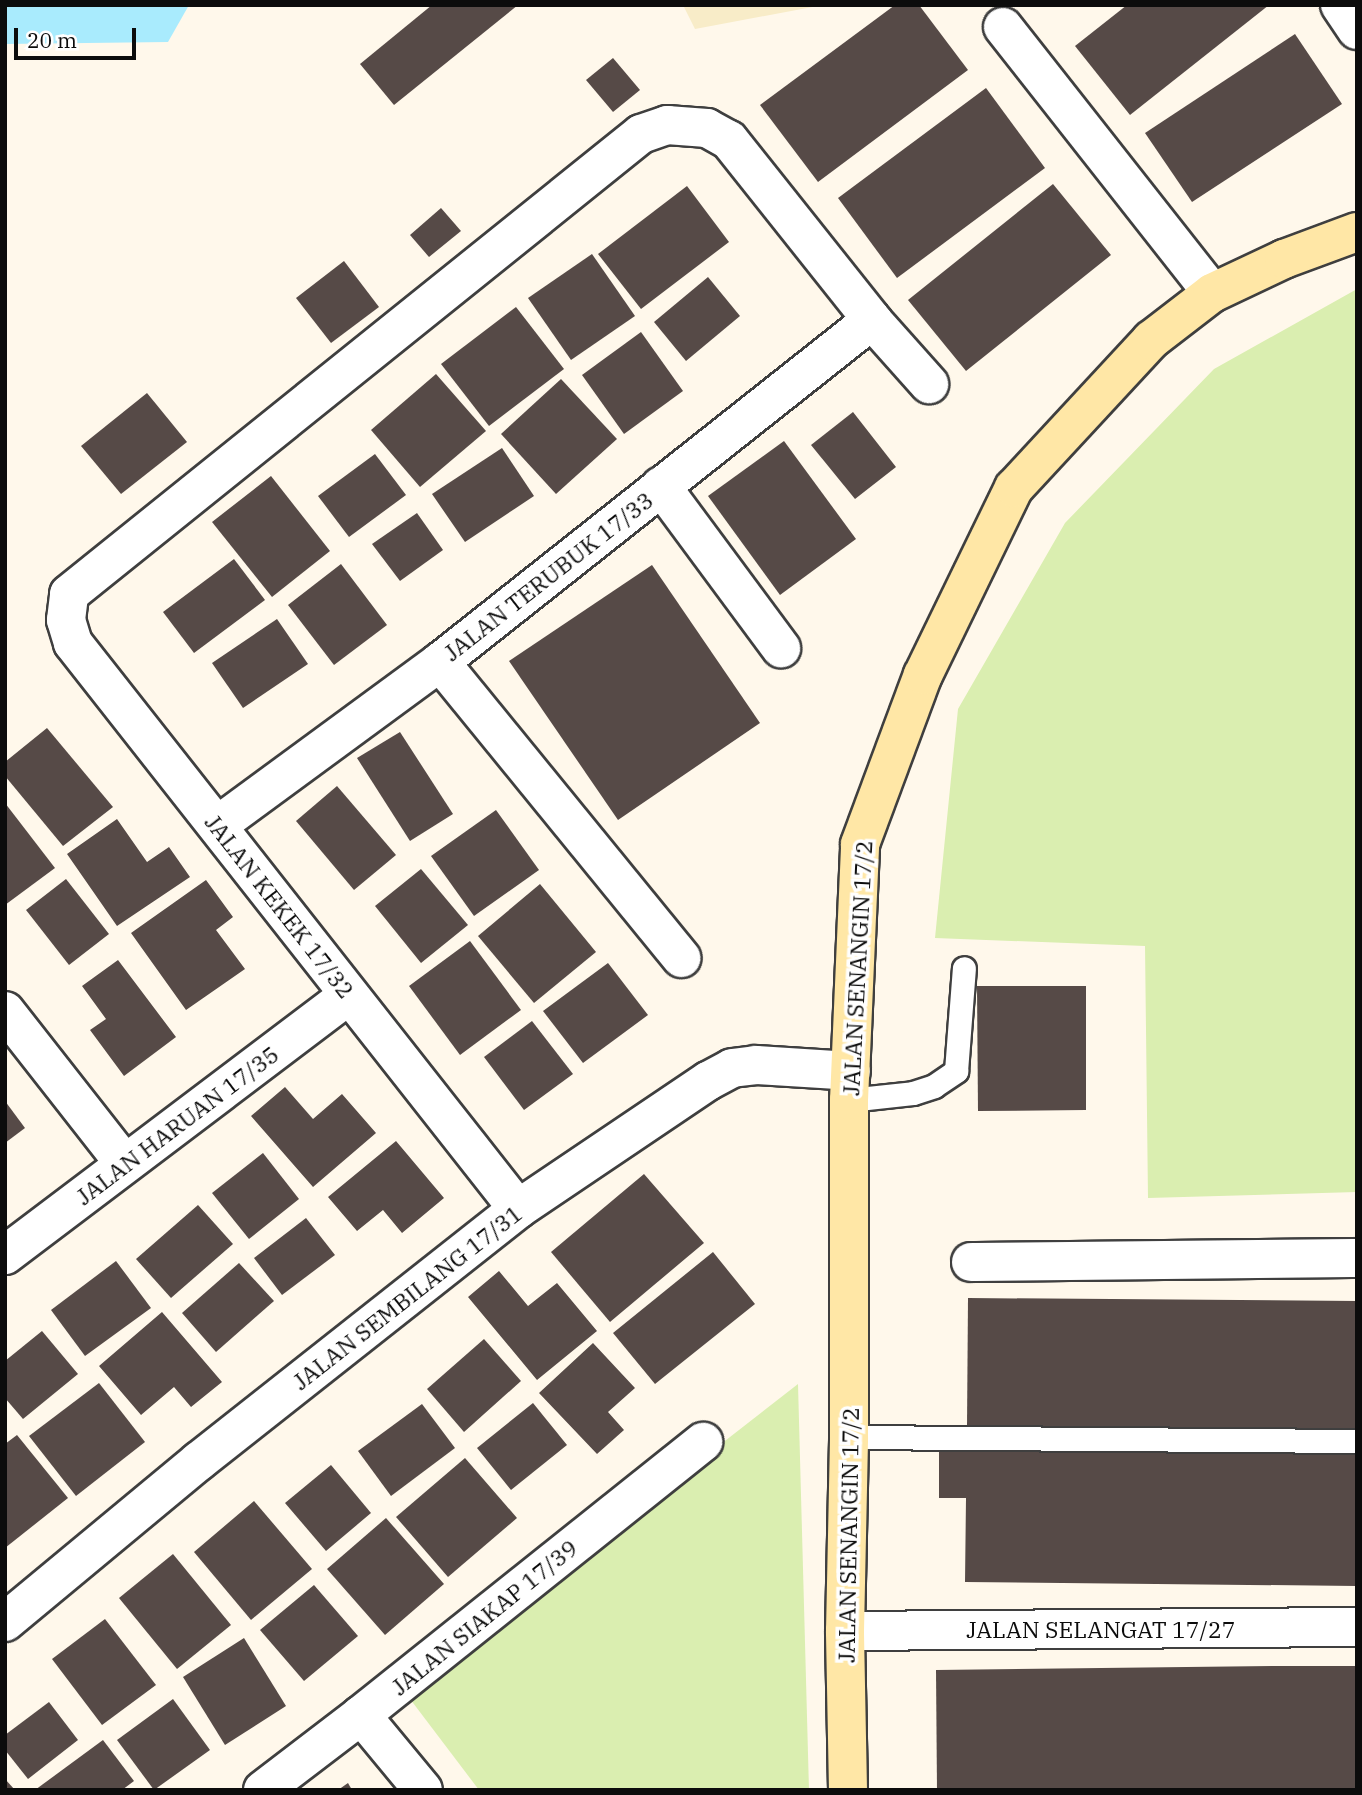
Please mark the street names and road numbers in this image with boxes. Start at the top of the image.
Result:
street label: JALAN TERUBUK 17/33 [438,486,658,666]
street label: JALAN KEKEK 17/32 [200,809,360,1003]
street label: JALAN SENANGIN 17/2 [837,840,877,1096]
street label: JALAN HARUAN 17/35 [70,1040,284,1210]
street label: JALAN SEMBILANG 17/31 [287,1199,527,1395]
street label: JALAN SENANGIN 17/2 [832,1407,864,1663]
street label: JALAN SIAKAP 17/39 [385,1534,583,1700]
street label: JALAN SELANGAT 17/27 [966,1615,1236,1643]

